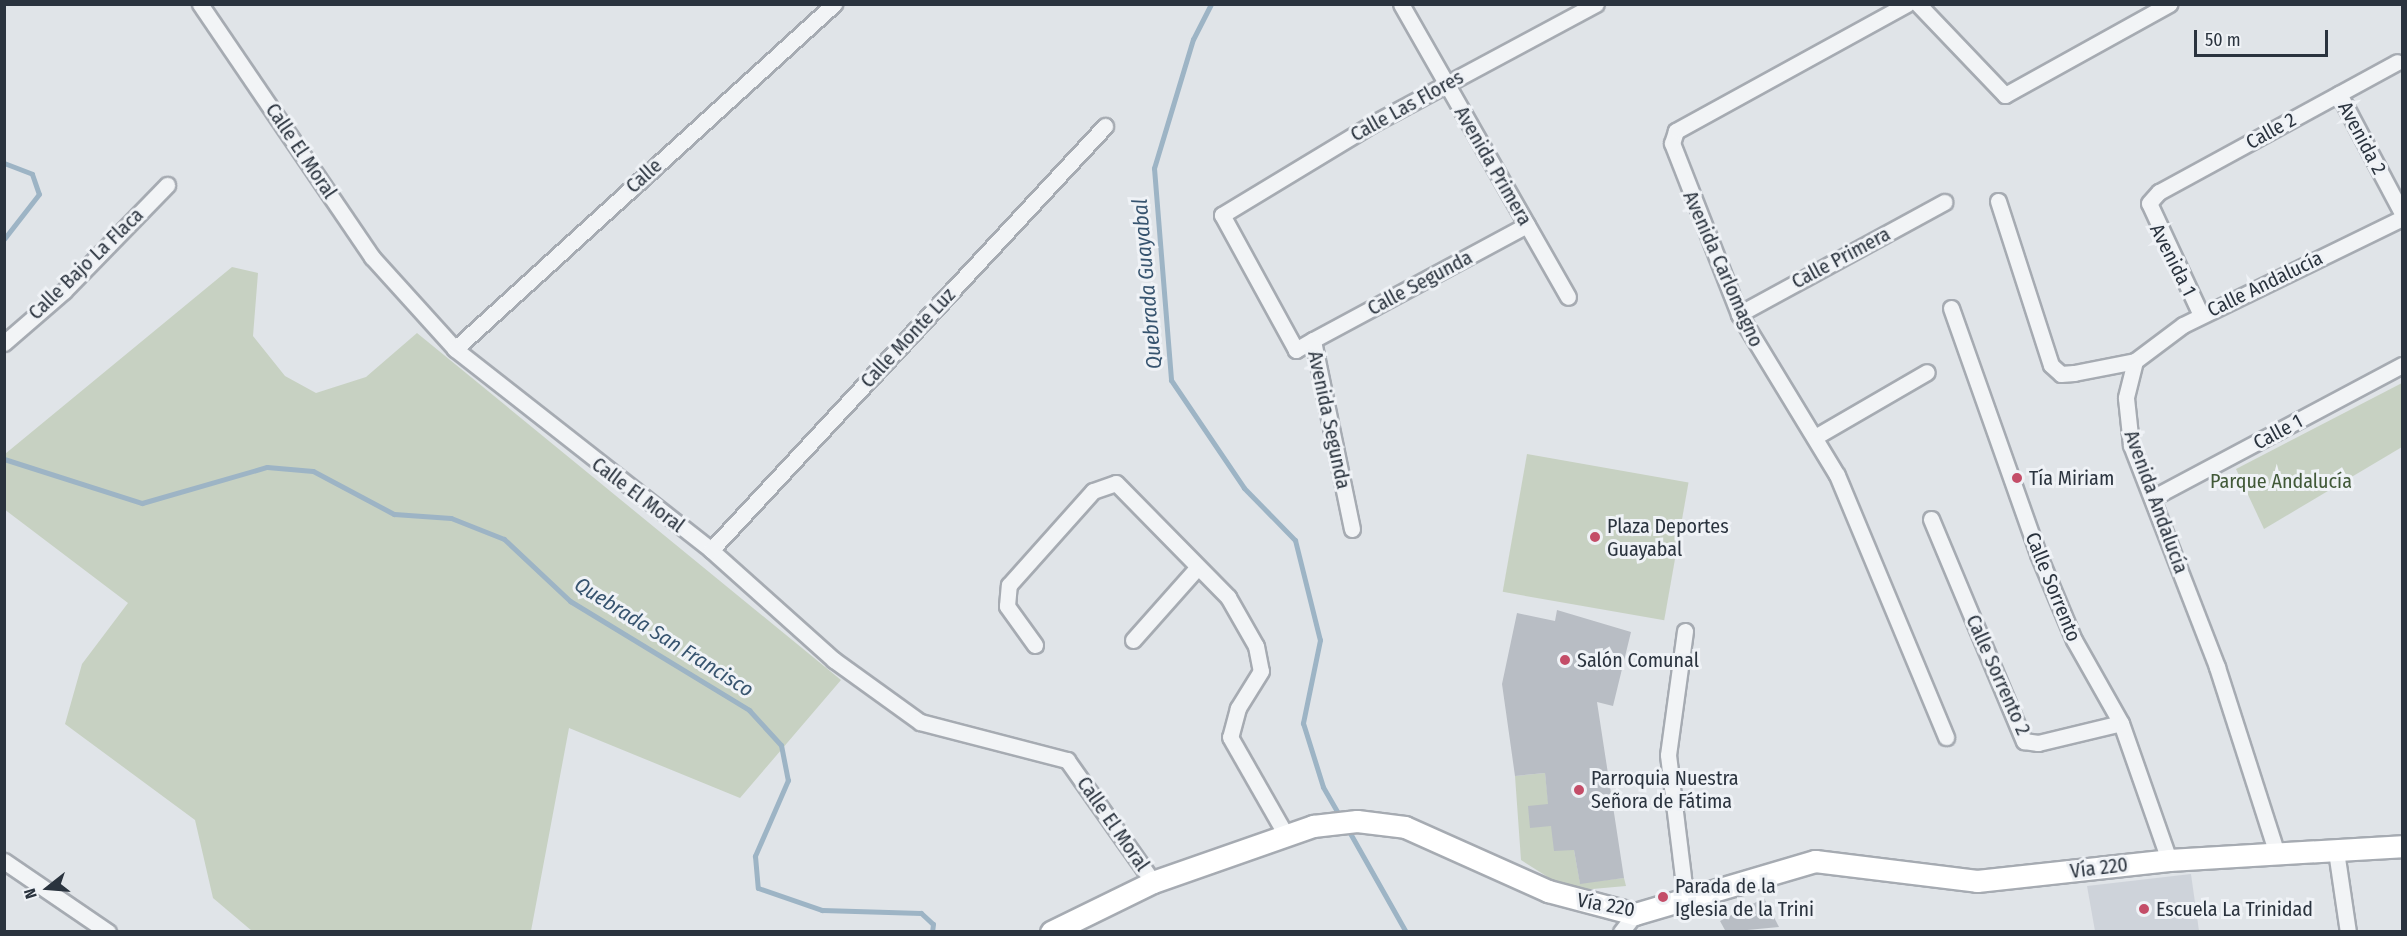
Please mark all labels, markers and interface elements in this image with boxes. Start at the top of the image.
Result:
scale bar [2197,18,2330,56]
text: 50 m [2205,29,2241,51]
street label: Calle Las Flores [1346,65,1468,147]
street label: Avenida 2 [2333,98,2391,178]
street label: Calle El Moral [260,99,342,203]
street label: Avenida Primera [1449,102,1537,230]
street label: Calle 2 [2242,108,2300,154]
street label: Calle [621,154,667,198]
street label: Avenida Carlomagno [1678,187,1768,351]
water label: Quebrada Guayabal [1127,198,1167,370]
street label: Calle Bajo La Flaca [24,203,148,325]
street label: Avenida 1 [2145,220,2201,300]
street label: Calle Primera [1788,222,1894,294]
street label: Calle Segunda [1364,245,1476,321]
street label: Calle Andalucía [2204,246,2326,322]
street label: Calle Monte Luz [856,283,960,393]
street label: Avenida Segunda [1303,349,1355,491]
street label: Calle 1 [2249,409,2307,455]
street label: Avenida Andalucía [2119,427,2193,577]
street label: Calle El Moral [587,452,689,538]
place label: Tía Miriam [2029,466,2114,490]
park label: Parque Andalucía [2210,469,2352,493]
marker: Tía Miriam [2010,471,2024,485]
place label: Plaza Deportes Guayabal [1607,514,1729,561]
street label: Calle Sorrento [2020,529,2086,645]
marker: Plaza Deportes Guayabal [1588,530,1602,544]
water label: Quebrada San Francisco [570,572,758,702]
street label: Calle Sorrento 2 [1961,611,2035,739]
place label: Salón Comunal [1577,648,1699,672]
marker: Salón Comunal [1558,653,1572,667]
place label: Parroquia Nuestra Señora de Fátima [1591,766,1739,813]
street label: Calle El Moral [1072,772,1154,876]
marker: Parroquia Nuestra Señora de Fátima [1572,783,1586,797]
street label: Vía 220 [2069,853,2129,883]
north arrow [18,858,78,918]
place label: Parada de la Iglesia de la Trini [1675,874,1814,921]
text: N [20,886,41,901]
street label: Vía 220 [1575,888,1637,922]
marker: Parada de la Iglesia de la Trini [1656,890,1670,904]
place label: Escuela La Trinidad [2156,897,2313,921]
marker: Escuela La Trinidad [2137,902,2151,916]

